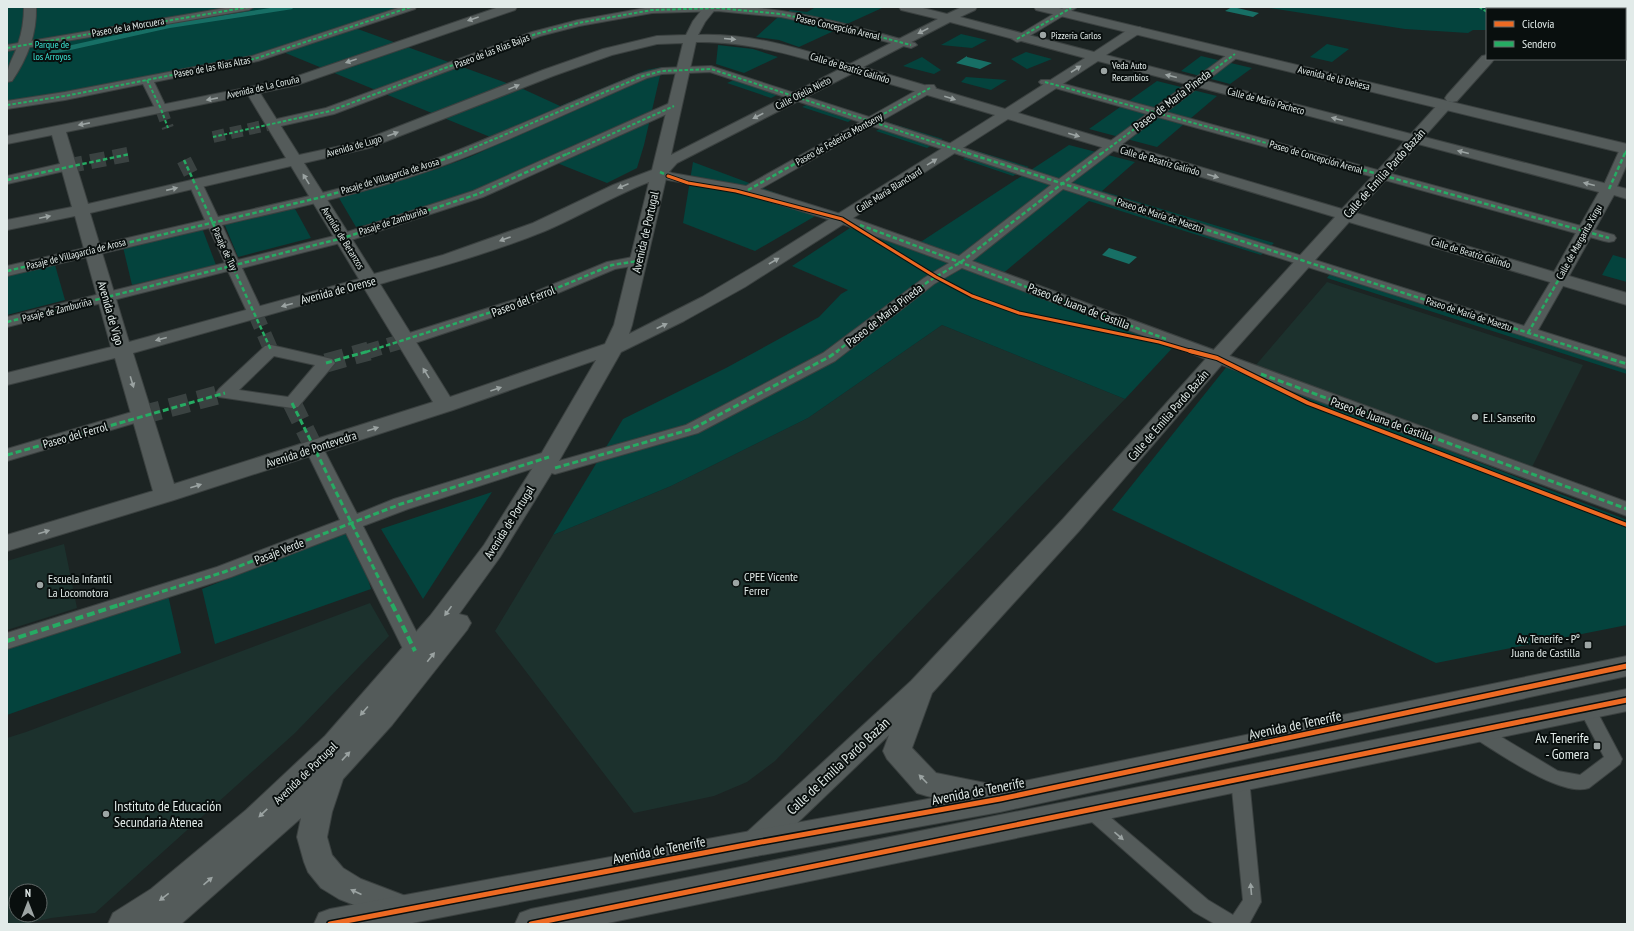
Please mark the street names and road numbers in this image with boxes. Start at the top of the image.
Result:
street label: Paseo Concepción Arenal [795,11,882,43]
street label: Paseo de la Morcuera [91,14,165,40]
street label: Paseo de las Rías Bajas [453,31,532,71]
street label: Calle de Beatriz Galindo [809,50,891,86]
street label: Paseo de las Rías Altas [173,53,252,81]
street label: Avenida de la Dehesa [1297,63,1371,93]
street label: Paseo de María Pineda [1130,66,1214,134]
street label: Avenida de La Coruña [225,72,301,102]
street label: Calle Ofelia Nieto [773,73,833,113]
street label: Calle de María Pacheco [1226,84,1306,118]
street label: Paseo de Federica Montseny [793,110,885,168]
street label: Calle de Emilia Pardo Bazán [1340,125,1428,221]
street label: Avenida de Lugo [325,132,383,160]
street label: Paseo de Concepción Arenal [1268,137,1365,177]
street label: Calle de Beatriz Galindo [1119,143,1201,179]
street label: Pasaje de Villagarcía de Arosa [339,155,441,197]
street label: Calle María Blanchard [854,165,924,215]
street label: Avenida de Portugal [628,190,662,274]
street label: Paseo de María de Maeztu [1115,195,1205,235]
street label: Calle de Margarita Xirgu [1553,202,1605,282]
street label: Avenida de Betanzos [319,204,368,272]
street label: Pasaje de Zamburiña [357,204,429,238]
street label: Pasaje de Tuy [209,225,241,273]
street label: Pasaje de Villagarcía de Arosa [25,235,127,273]
street label: Calle de Beatriz Galindo [1430,235,1512,271]
street label: Avenida de Orense [299,273,377,307]
street label: Avenida de Vigo [95,279,127,347]
street label: Paseo de María Pineda [843,280,925,350]
street label: Paseo de Juana de Castilla [1026,280,1132,332]
street label: Paseo del Ferrol [489,282,557,320]
street label: Paseo de María de Maeztu [1424,294,1514,334]
street label: Pasaje de Zamburiña [21,295,93,325]
street label: Calle de Emilia Pardo Bazán [1125,367,1211,463]
street label: Paseo de Juana de Castilla [1329,393,1435,445]
street label: Paseo del Ferrol [41,419,109,451]
street label: Avenida de Pontevedra [264,427,358,471]
street label: Avenida de Portugal [481,483,537,561]
street label: Pasaje Verde [252,535,306,567]
street label: Avenida de Tenerife [1247,706,1343,744]
street label: Calle de Emilia Pardo Bazán [783,714,893,818]
street label: Avenida de Portugal [270,739,340,807]
street label: Avenida de Tenerife [930,773,1026,809]
street label: Avenida de Tenerife [611,832,707,868]

